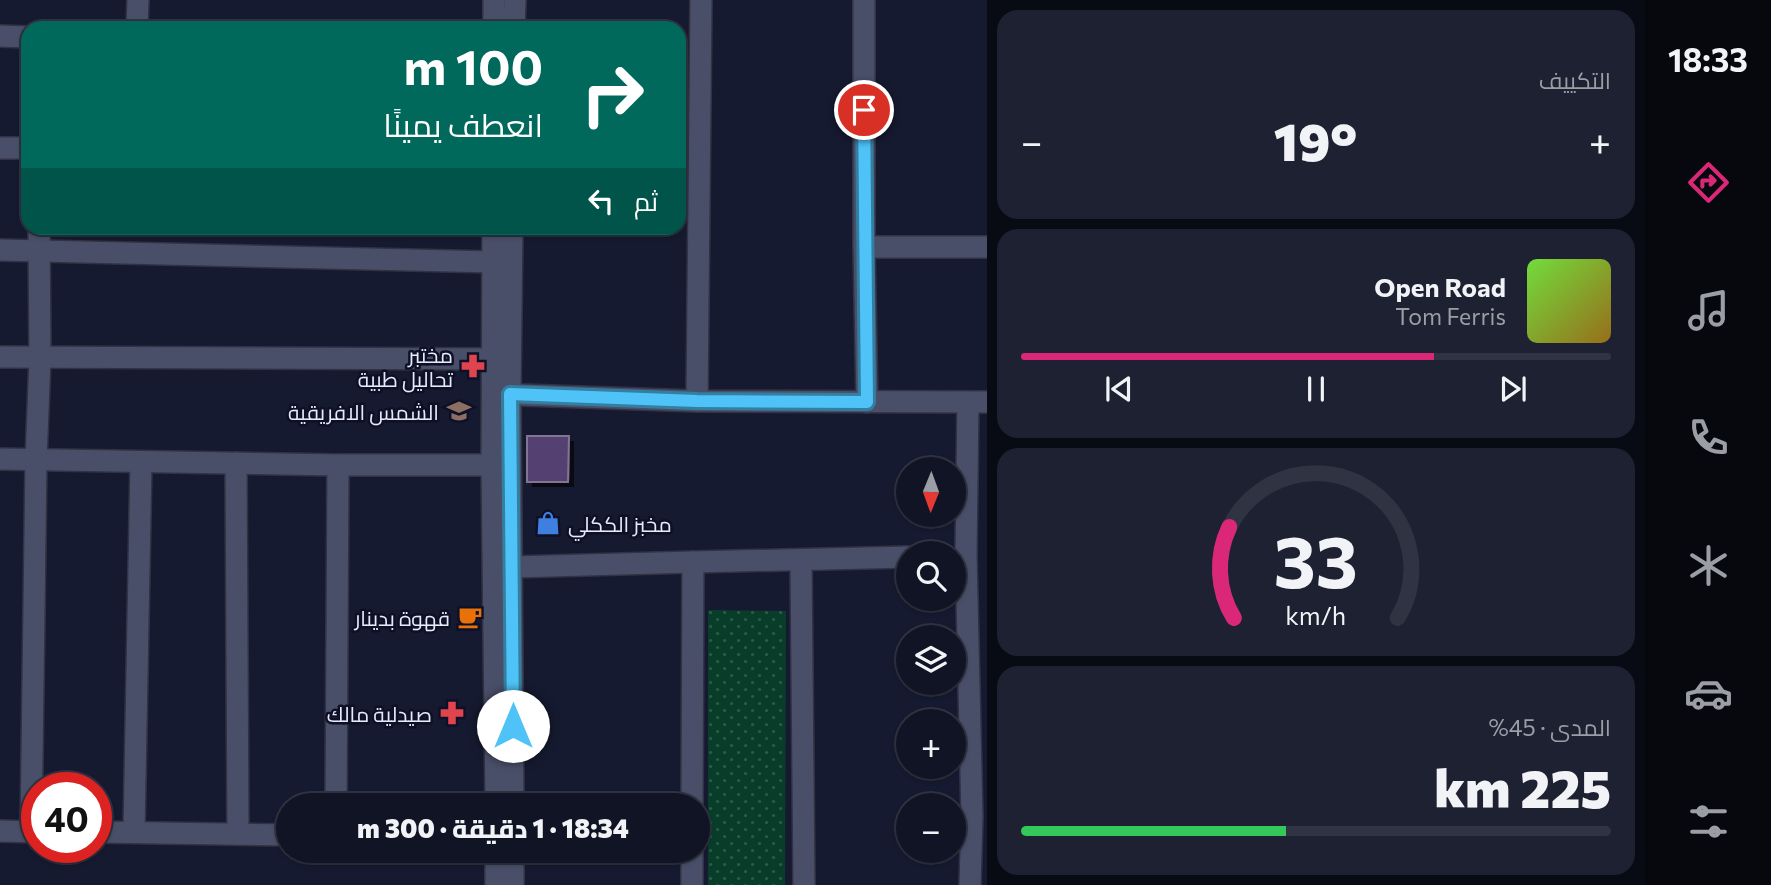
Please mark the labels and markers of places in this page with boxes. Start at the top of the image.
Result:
pin [834,80,894,140]
place label: مختبر تحاليل طبية [358,342,453,393]
pharmacy icon: مختبر تحاليل طبية [459,352,487,380]
school or university icon: الشمس الافريقية [445,397,473,425]
place label: الشمس الافريقية [288,399,439,426]
shop icon: مخبز الككلي [534,509,562,537]
place label: مخبز الككلي [568,511,672,541]
cafe icon: قهوة بدينار [456,603,484,631]
place label: قهوة بدينار [354,605,450,632]
pharmacy icon: صيدلية مالك [438,699,466,727]
place label: صيدلية مالك [327,701,432,726]

